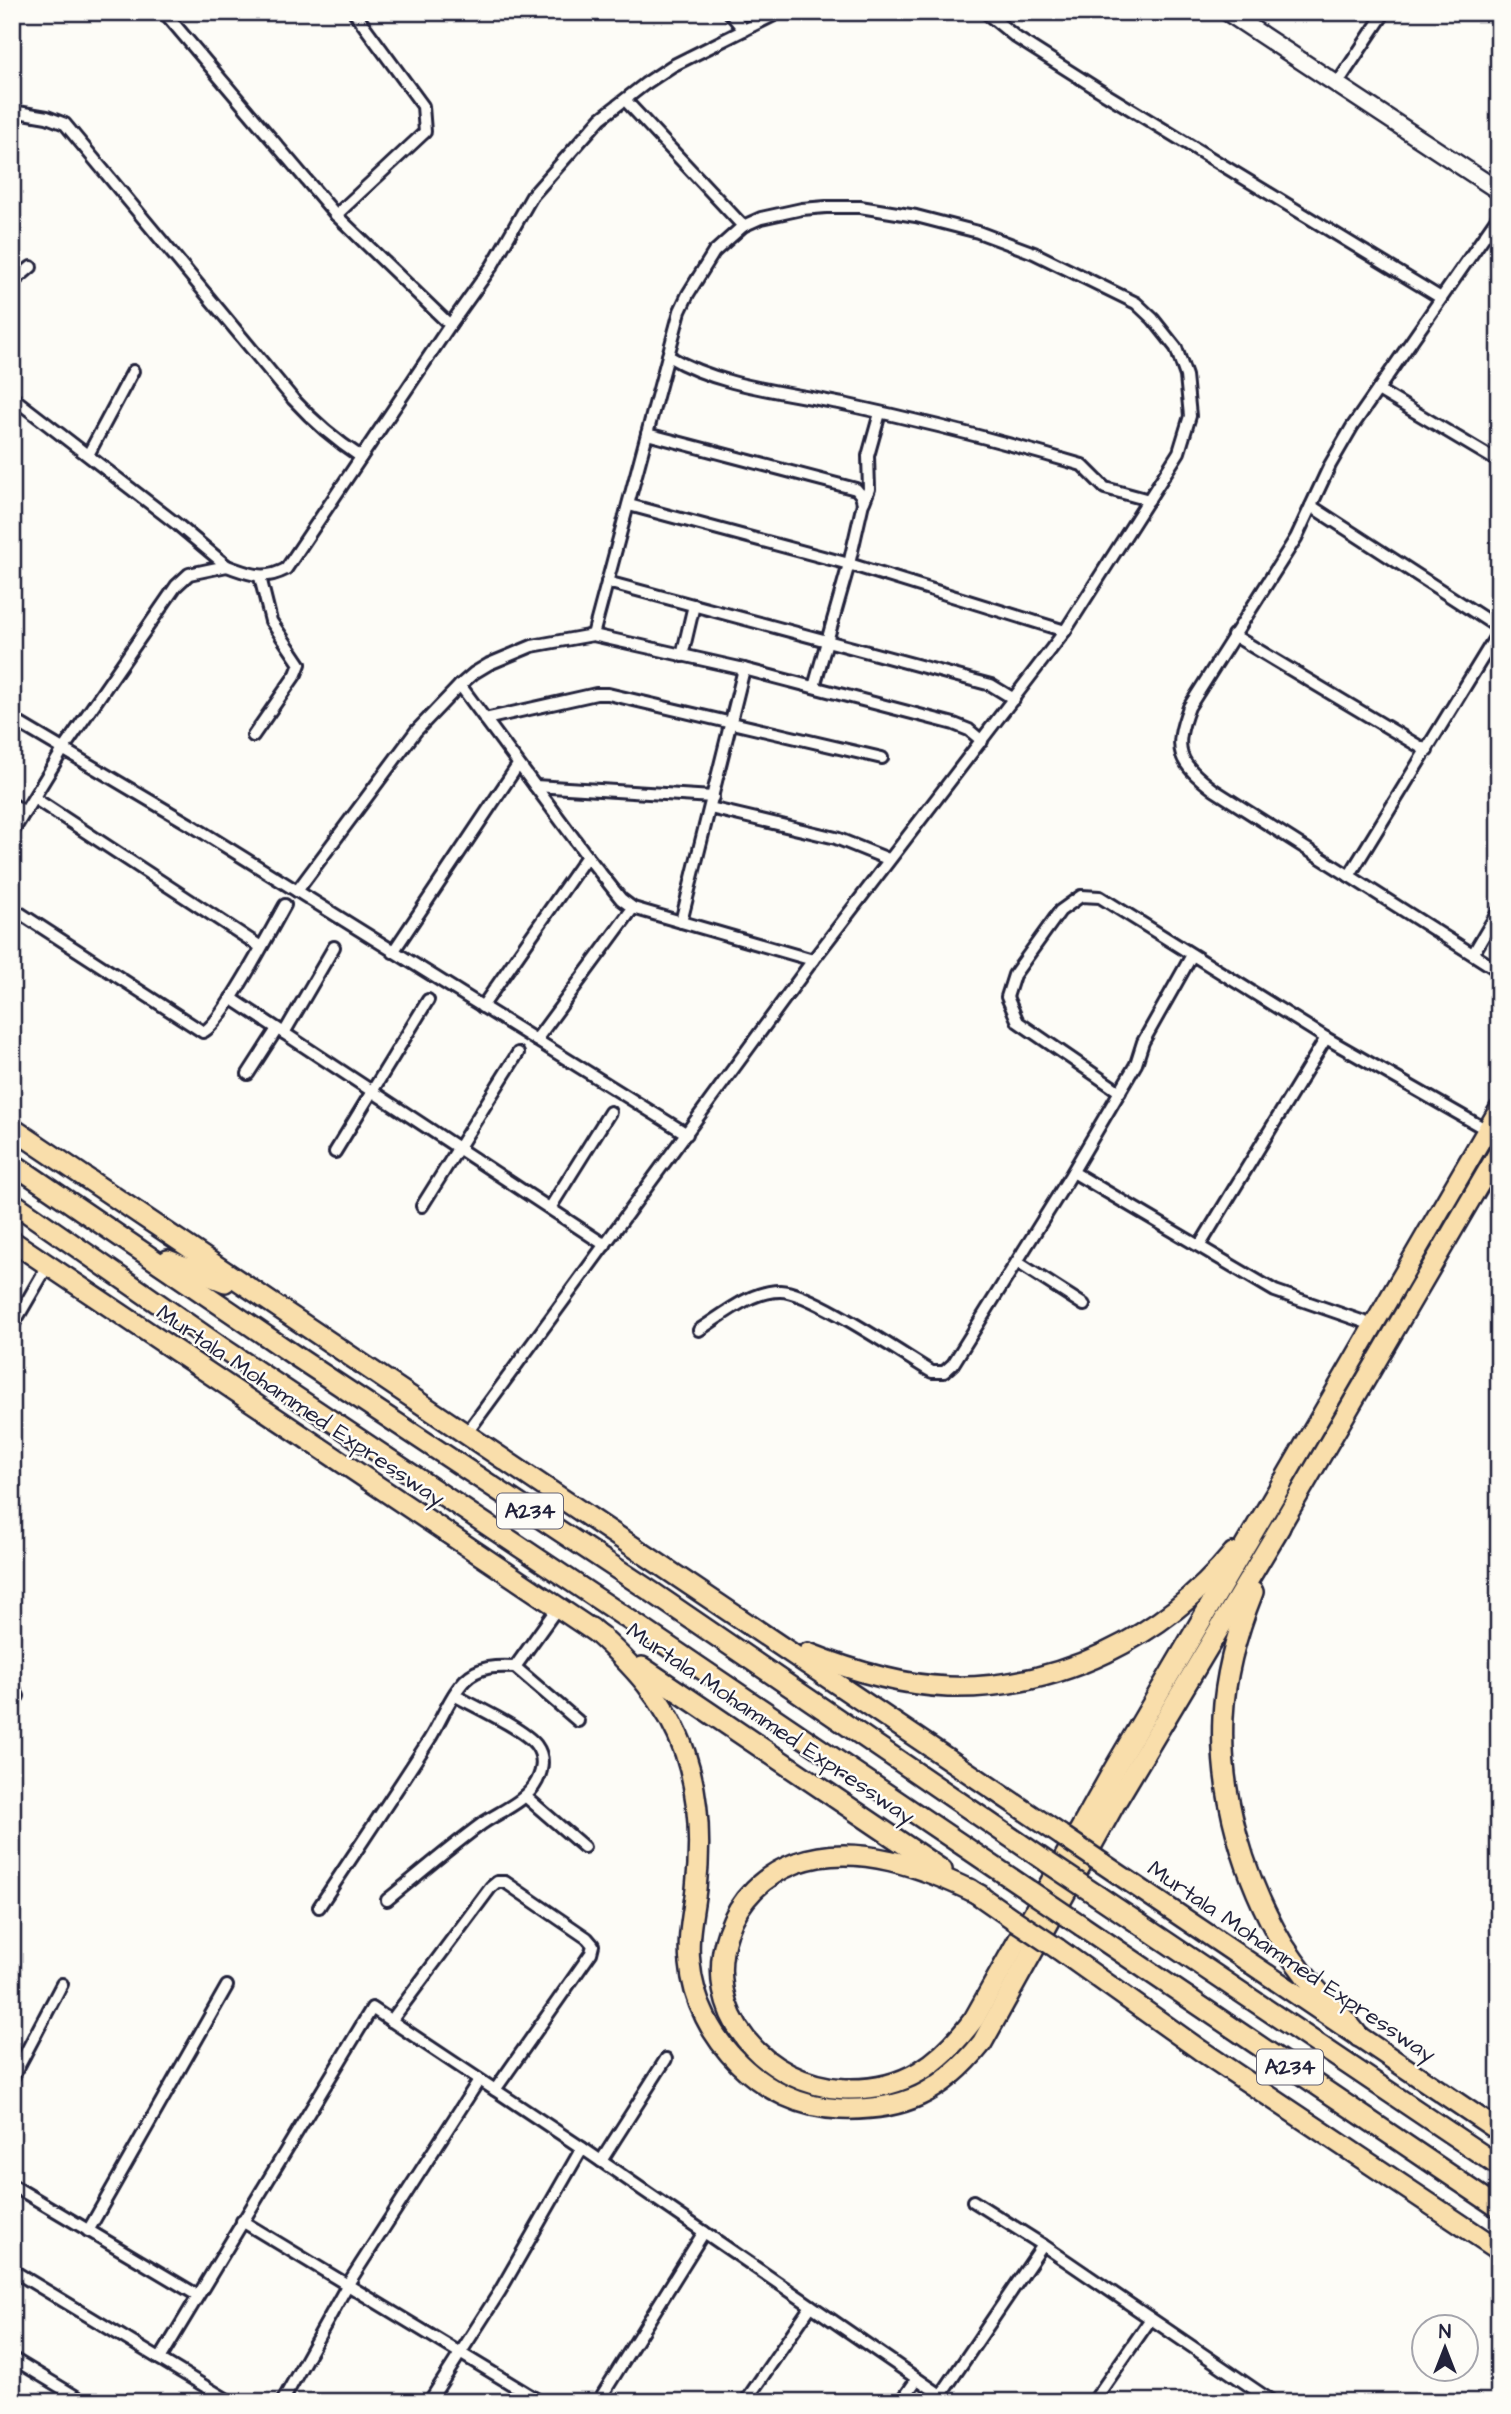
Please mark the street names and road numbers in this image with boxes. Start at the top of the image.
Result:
street label: Murtala Mohammed Expressway [149,1297,451,1516]
road number: A234 [497,1494,563,1528]
street label: Murtala Mohammed Expressway [619,1615,921,1834]
street label: Murtala Mohammed Expressway [1140,1853,1442,2072]
road number: A234 [1257,2050,1323,2084]

